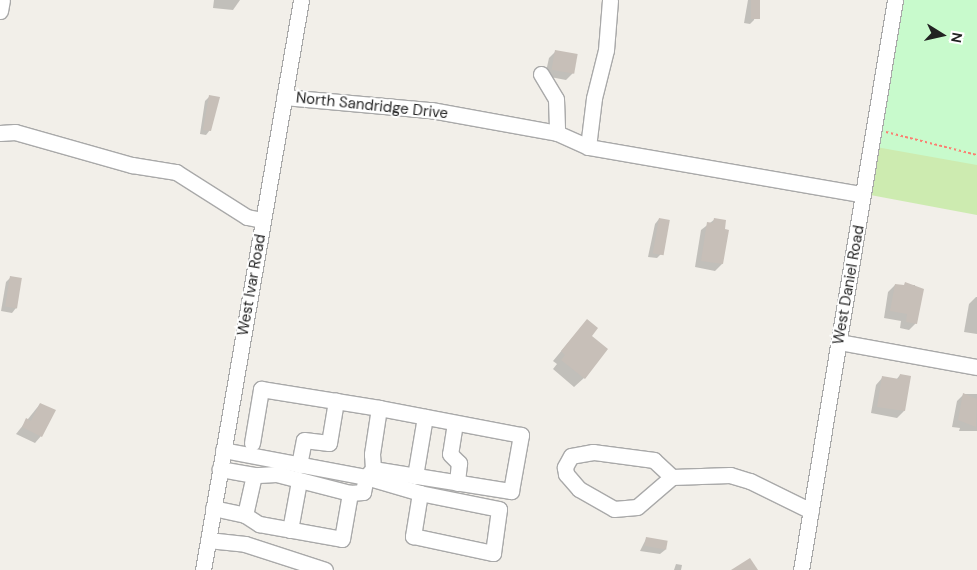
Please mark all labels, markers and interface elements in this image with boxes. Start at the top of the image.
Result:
north arrow [917,10,967,60]
text: N [947,31,967,44]
street label: North Sandridge Drive [295,89,449,123]
street label: West Daniel Road [830,224,868,346]
street label: West Ivar Road [234,233,270,337]

